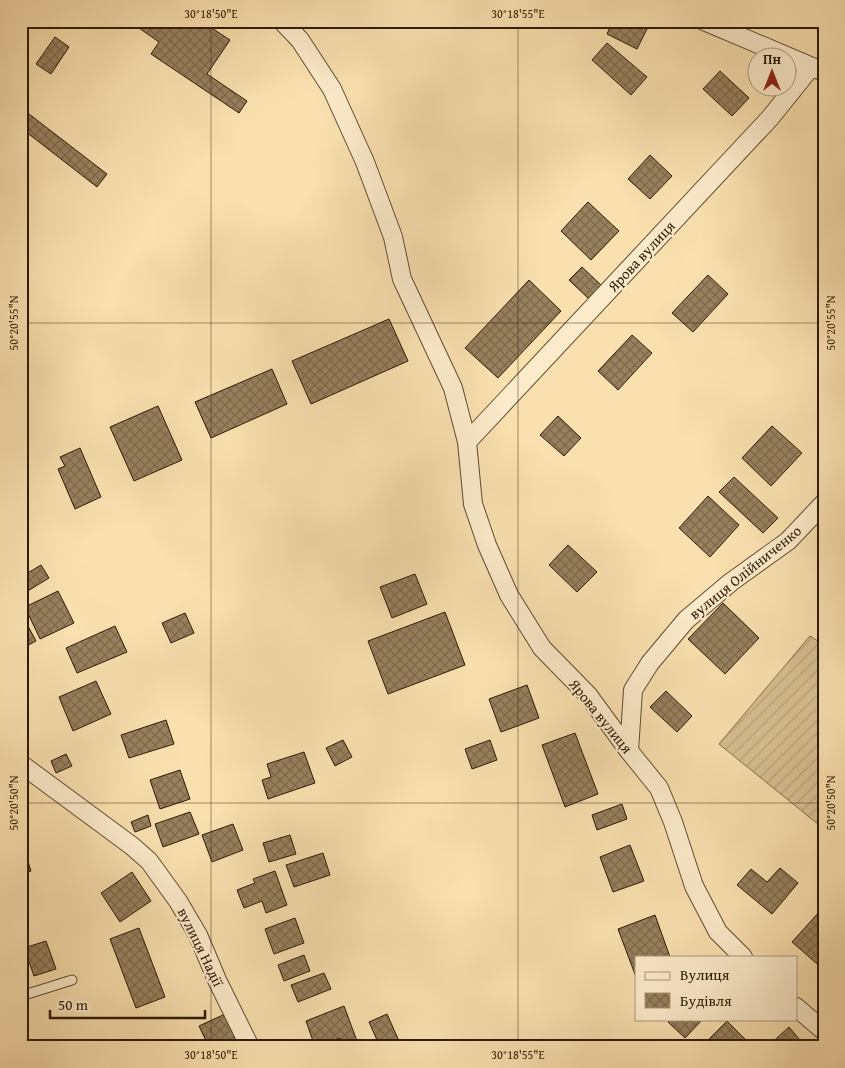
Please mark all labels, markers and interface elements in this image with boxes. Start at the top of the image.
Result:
text: 30°18'50"E [184,5,238,22]
text: 30°18'55"E [491,5,545,22]
north arrow [748,48,798,98]
text: Пн [763,49,781,69]
street label: Ярова вулиця [602,215,680,297]
text: 50°20'55"N [5,295,22,351]
text: 50°20'55"N [822,295,839,351]
street label: вулиця Олійниченко [684,520,806,624]
street label: Ярова вулиця [564,673,638,758]
text: 50°20'50"N [5,775,22,831]
text: 50°20'50"N [822,775,839,831]
street label: вулиця Надії [173,904,229,990]
legend [635,956,798,1020]
text: Вулиця [680,964,730,985]
scale bar [50,988,205,1020]
text: Будівля [680,990,732,1011]
text: 50 m [58,994,89,1015]
text: 30°18'50"E [184,1046,238,1063]
text: 30°18'55"E [491,1046,545,1063]

